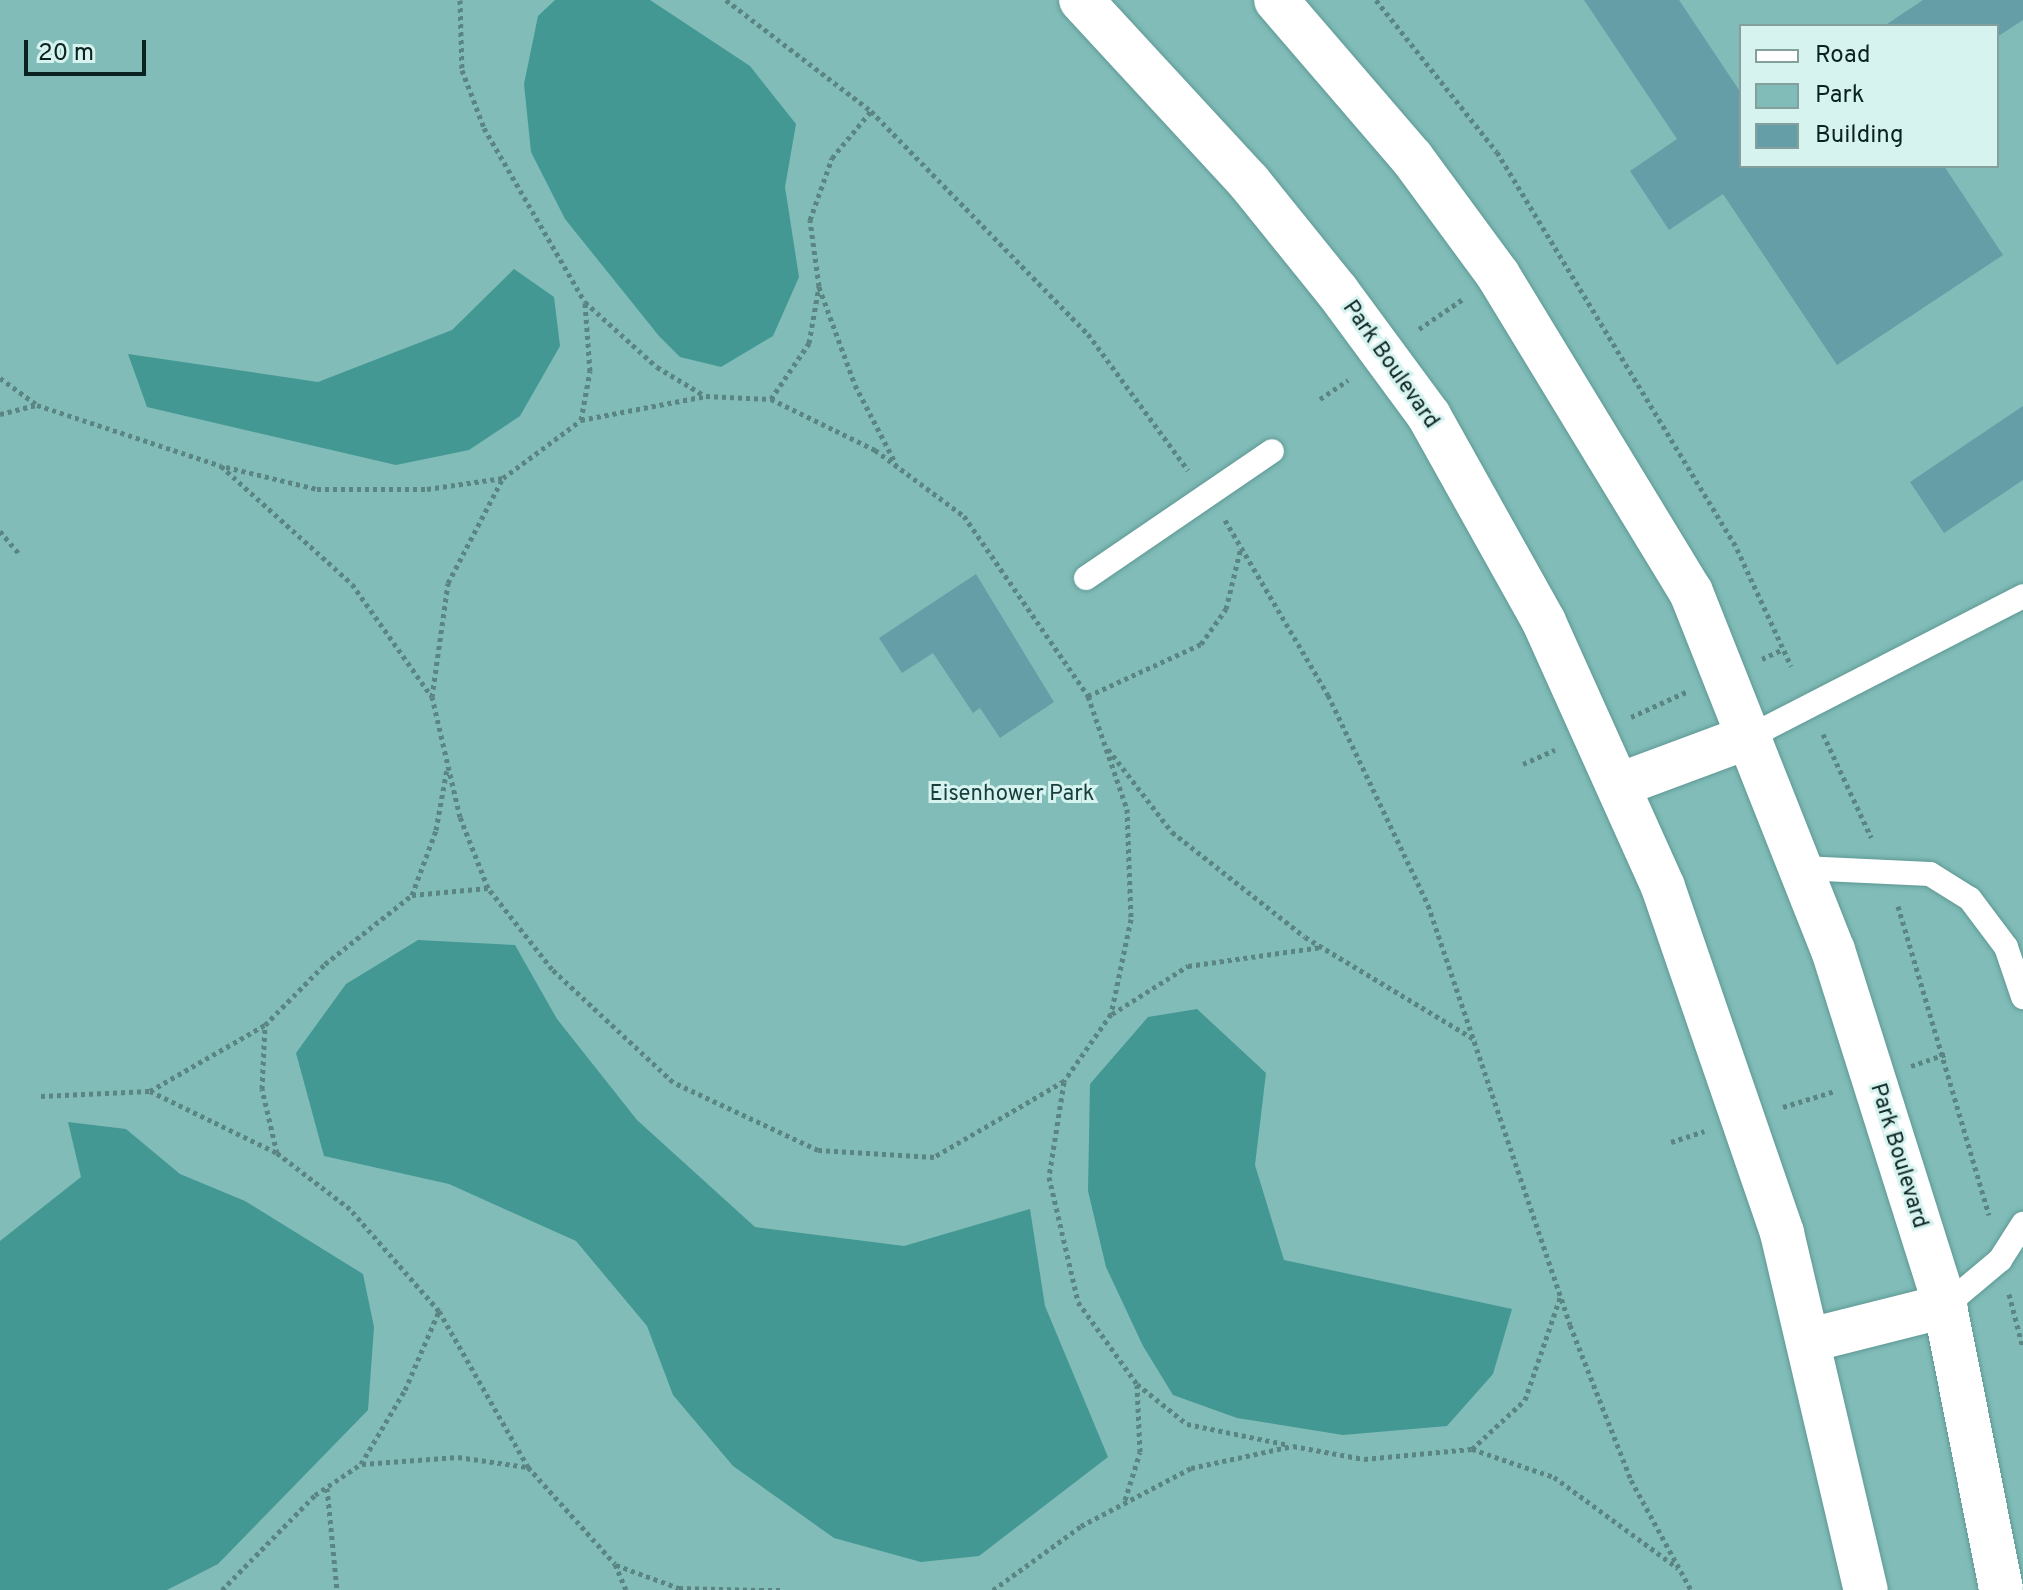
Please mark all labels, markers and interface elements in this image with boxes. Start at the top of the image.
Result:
scale bar [28,24,150,74]
legend [1739,24,1999,168]
text: 20 m [38,39,94,69]
text: Road [1815,41,1871,71]
text: Park [1815,81,1865,111]
text: Building [1815,121,1904,151]
street label: Park Boulevard [1336,296,1444,434]
park label: Eisenhower Park [930,782,1094,808]
street label: Park Boulevard [1863,1080,1933,1232]

